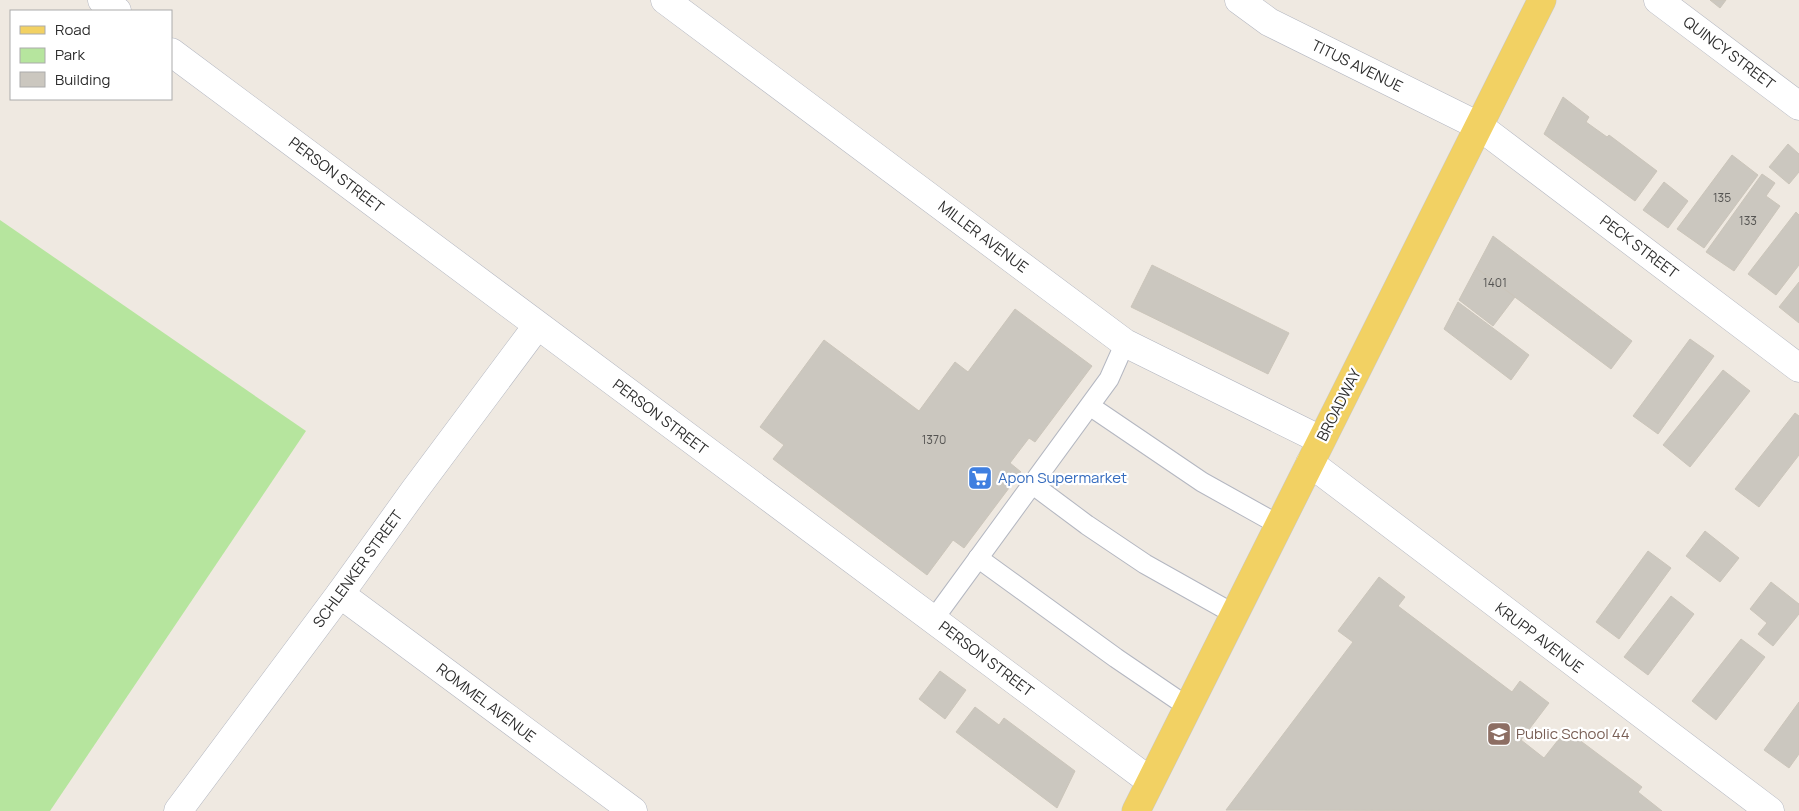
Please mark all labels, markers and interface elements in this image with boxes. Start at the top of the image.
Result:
legend [10,10,172,100]
street label: QUINCY STREET [1679,11,1780,94]
text: Road [55,19,91,40]
street label: TITUS AVENUE [1308,34,1406,97]
text: Park [55,44,85,65]
text: Building [55,69,110,90]
street label: PERSON STREET [284,132,388,217]
house number: 135 [1713,189,1731,206]
street label: MILLER AVENUE [934,196,1033,277]
street label: PECK STREET [1596,210,1683,283]
house number: 133 [1739,212,1757,229]
house number: 1401 [1483,274,1507,291]
street label: BROADWAY [1311,365,1366,444]
street label: PERSON STREET [608,374,712,459]
house number: 1370 [922,431,946,448]
supermarket icon: Apon Supermarket [967,465,993,491]
place label: Apon Supermarket [998,467,1127,488]
street label: SCHLENKER STREET [308,506,407,632]
street label: KRUPP AVENUE [1491,597,1588,678]
street label: PERSON STREET [934,616,1038,701]
street label: ROMMEL AVENUE [432,658,540,747]
school or university icon: Public School 44 [1486,721,1512,747]
place label: Public School 44 [1516,723,1630,744]

